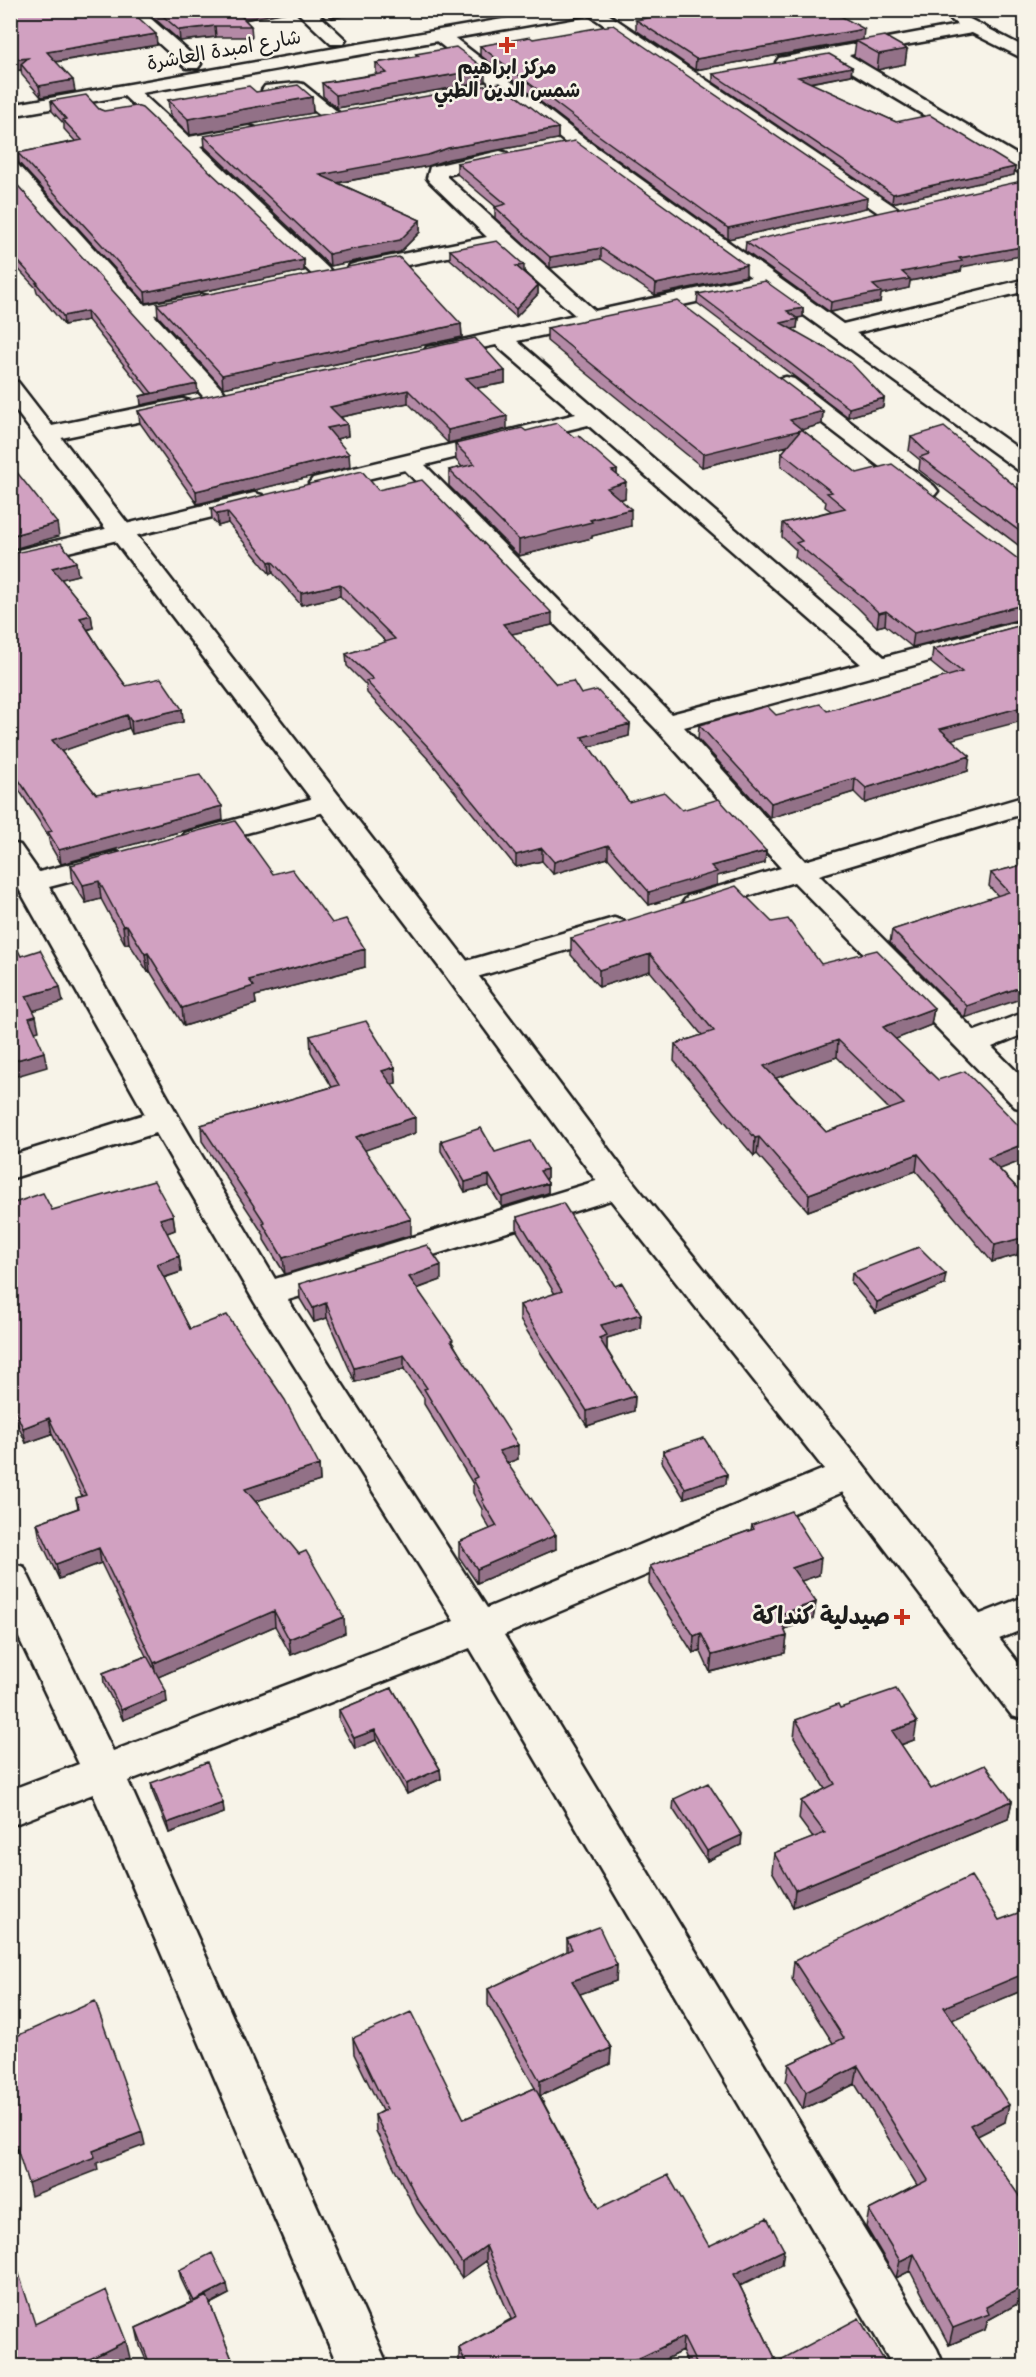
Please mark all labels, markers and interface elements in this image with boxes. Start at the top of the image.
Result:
street label: شارع امبدة العاشرة [145,24,303,78]
marker: مركز ابراهيم شمس الدين الطبي [498,36,516,54]
place label: مركز ابراهيم شمس الدين الطبي [434,55,580,108]
place label: صيدلية كنداكة [752,1602,890,1633]
marker: صيدلية كنداكة [895,1610,909,1624]

